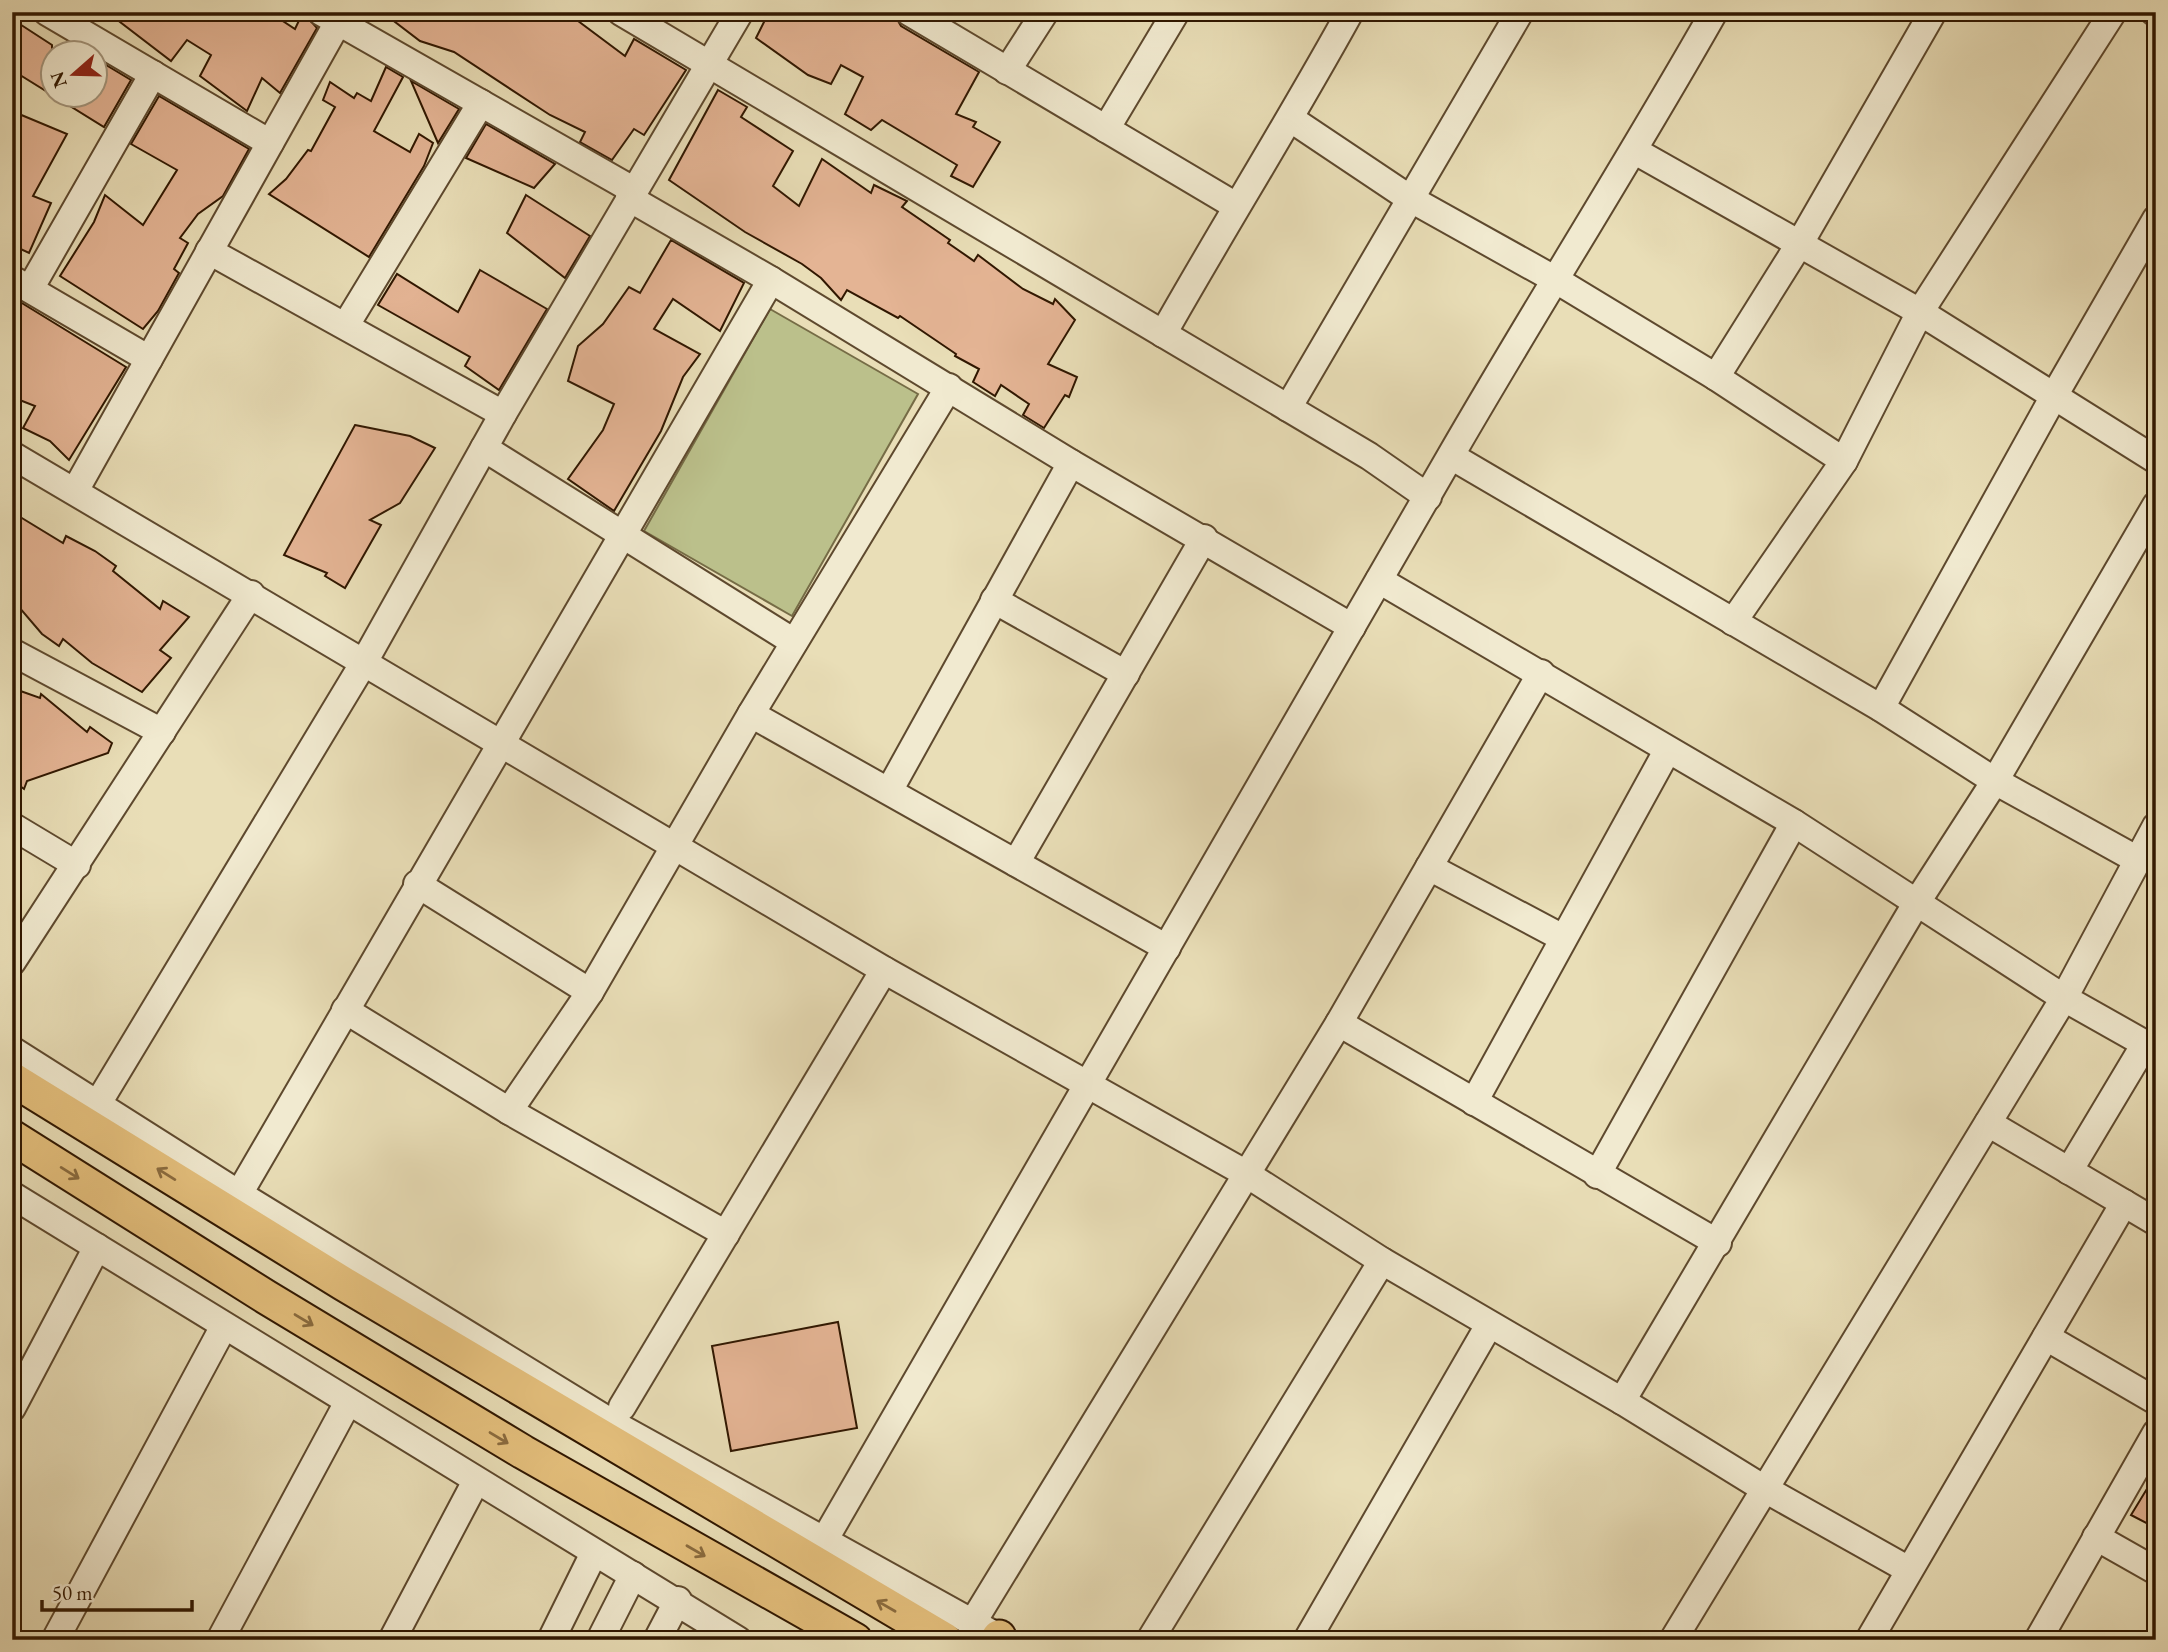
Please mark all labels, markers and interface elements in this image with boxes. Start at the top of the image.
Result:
north arrow [38,38,108,108]
text: N [44,68,73,91]
one-way arrow [60,1166,79,1181]
one-way arrow [156,1166,176,1180]
one-way arrow [294,1314,314,1328]
one-way arrow [489,1431,509,1445]
one-way arrow [686,1544,706,1558]
scale bar [42,1568,192,1612]
text: 50 m [52,1579,93,1606]
one-way arrow [877,1599,897,1613]

